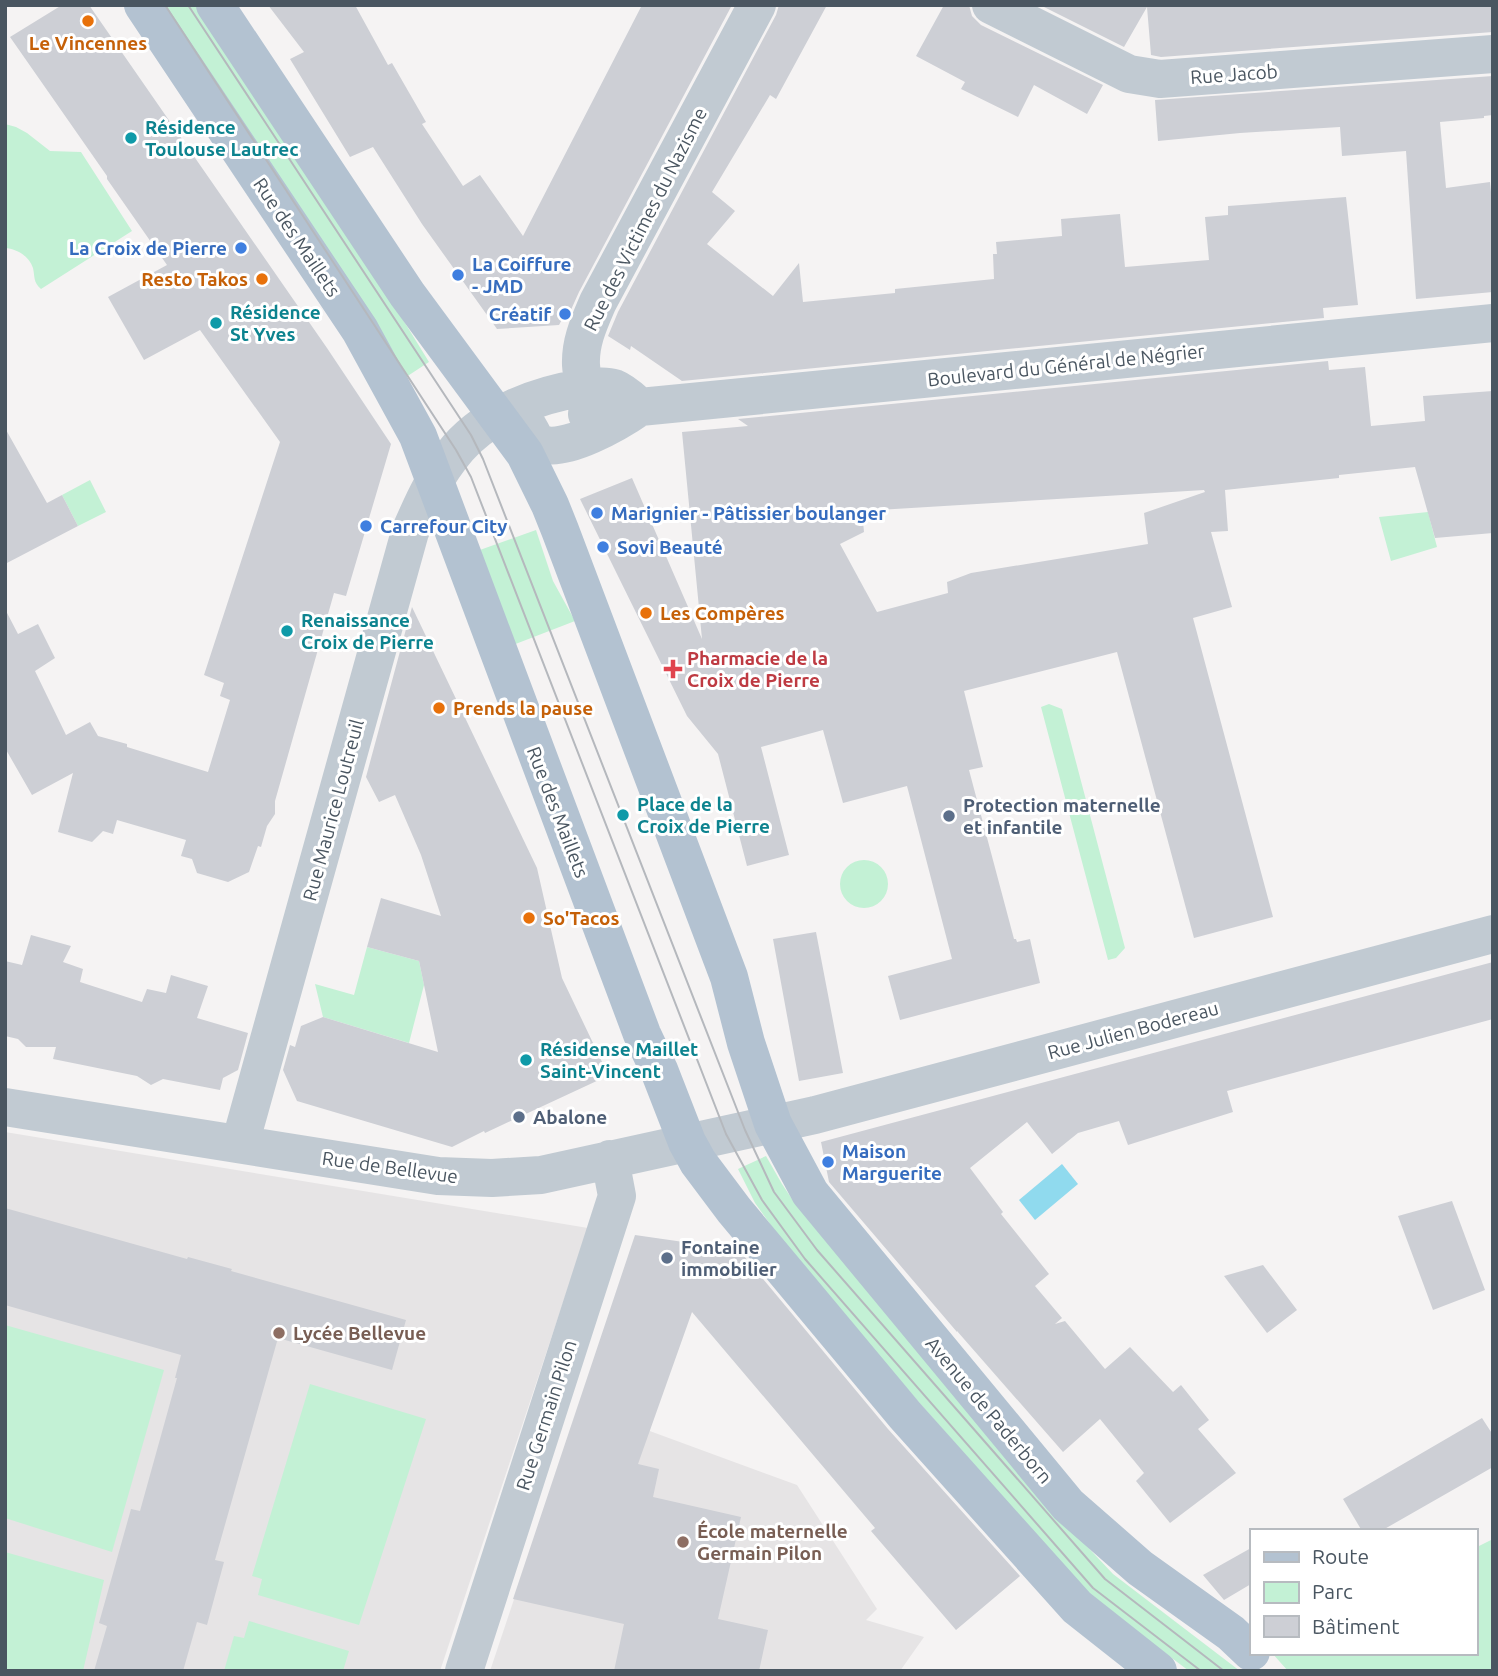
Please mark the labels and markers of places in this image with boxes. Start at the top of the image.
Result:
marker: Le Vincennes [80,13,96,29]
place label: Le Vincennes [29,32,147,54]
place label: Résidence Toulouse Lautrec [145,116,299,160]
marker: Résidence Toulouse Lautrec [123,130,139,146]
place label: La Croix de Pierre [69,237,227,259]
marker: La Croix de Pierre [233,240,249,256]
place label: La Coiffure - JMD [472,253,572,297]
marker: La Coiffure - JMD [450,267,466,283]
place label: Resto Takos [141,268,248,290]
marker: Resto Takos [254,271,270,287]
place label: Résidence St Yves [230,301,321,345]
place label: Créatif [489,303,551,325]
marker: Créatif [557,306,573,322]
marker: Résidence St Yves [208,315,224,331]
place label: Marignier - Pâtissier boulanger [611,502,886,524]
marker: Marignier - Pâtissier boulanger [589,505,605,521]
place label: Carrefour City [380,515,507,537]
marker: Carrefour City [358,518,374,534]
place label: Sovi Beauté [617,536,723,558]
marker: Sovi Beauté [595,539,611,555]
place label: Les Compères [660,602,785,624]
marker: Les Compères [638,605,654,621]
place label: Renaissance Croix de Pierre [301,609,434,653]
marker: Renaissance Croix de Pierre [279,623,295,639]
place label: Pharmacie de la Croix de Pierre [687,647,828,691]
marker: Pharmacie de la Croix de Pierre [665,661,681,677]
place label: Prends la pause [453,697,593,719]
marker: Prends la pause [431,700,447,716]
place label: Place de la Croix de Pierre [637,793,770,837]
place label: Protection maternelle et infantile [963,794,1161,838]
marker: Place de la Croix de Pierre [615,807,631,823]
marker: Protection maternelle et infantile [941,808,957,824]
place label: So'Tacos [543,907,619,929]
marker: So'Tacos [521,910,537,926]
place label: Résidense Maillet Saint-Vincent [540,1038,698,1082]
marker: Résidense Maillet Saint-Vincent [518,1052,534,1068]
place label: Abalone [533,1106,607,1128]
marker: Abalone [511,1109,527,1125]
place label: Maison Marguerite [842,1140,942,1184]
marker: Maison Marguerite [820,1154,836,1170]
place label: Fontaine immobilier [681,1236,777,1280]
marker: Fontaine immobilier [659,1250,675,1266]
place label: Lycée Bellevue [293,1322,426,1344]
marker: Lycée Bellevue [271,1325,287,1341]
place label: École maternelle Germain Pilon [697,1520,848,1564]
marker: École maternelle Germain Pilon [675,1534,691,1550]

